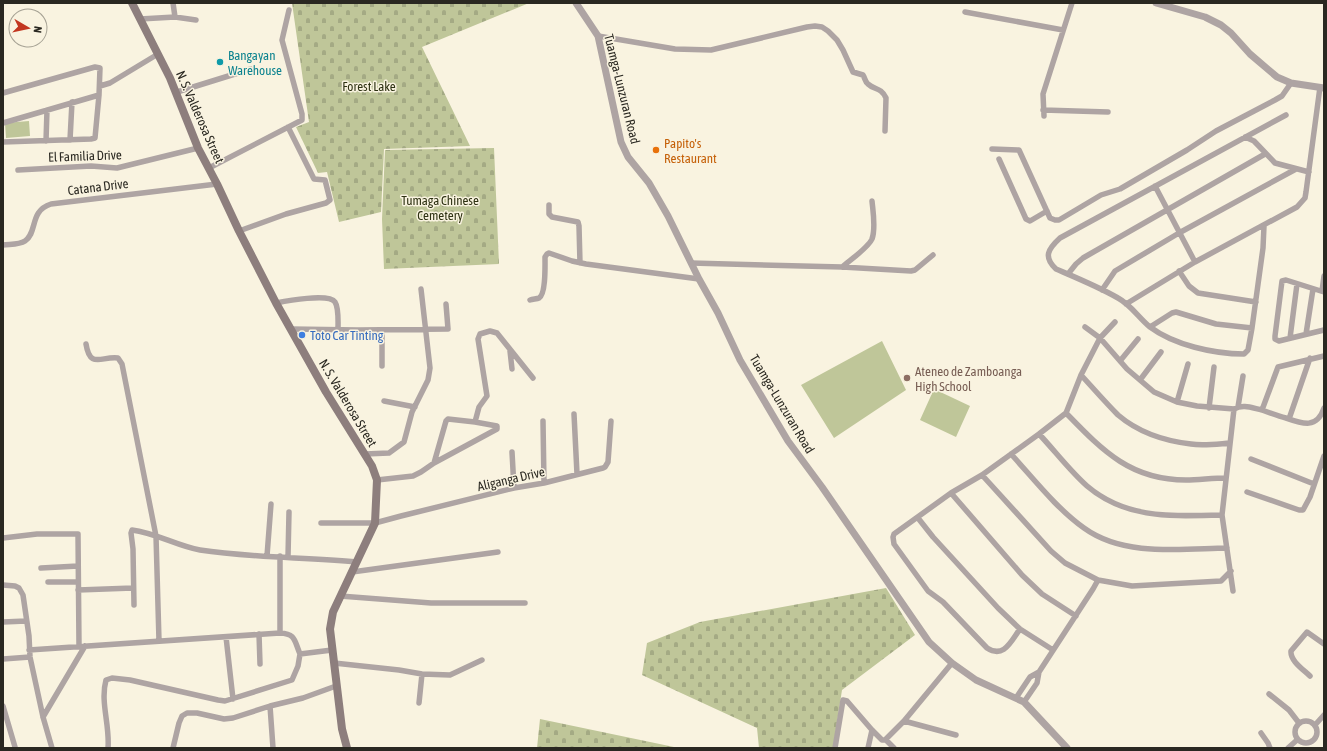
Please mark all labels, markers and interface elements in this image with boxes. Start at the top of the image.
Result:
north arrow [8,8,48,48]
text: N [31,25,44,34]
street label: Tuamga-Lunzuran Road [601,33,643,145]
place label: Bangayan Warehouse [228,48,282,78]
marker: Bangayan Warehouse [215,57,225,67]
street label: N. S. Valderosa Street [173,68,227,166]
park label: Forest Lake [342,79,396,94]
place label: Papito's Restaurant [664,136,717,166]
marker: Papito's Restaurant [651,145,661,155]
street label: El Familia Drive [48,147,122,165]
street label: Catana Drive [67,176,129,198]
park label: Tumaga Chinese Cemetery [401,193,479,223]
place label: Toto Car Tinting [310,328,384,343]
marker: Toto Car Tinting [297,330,307,340]
street label: Tuamga-Lunzuran Road [747,352,817,456]
street label: N. S. Valderosa Street [316,356,380,450]
place label: Ateneo de Zamboanga High School [915,364,1022,394]
marker: Ateneo de Zamboanga High School [902,373,912,383]
street label: Aliganga Drive [476,464,546,494]

